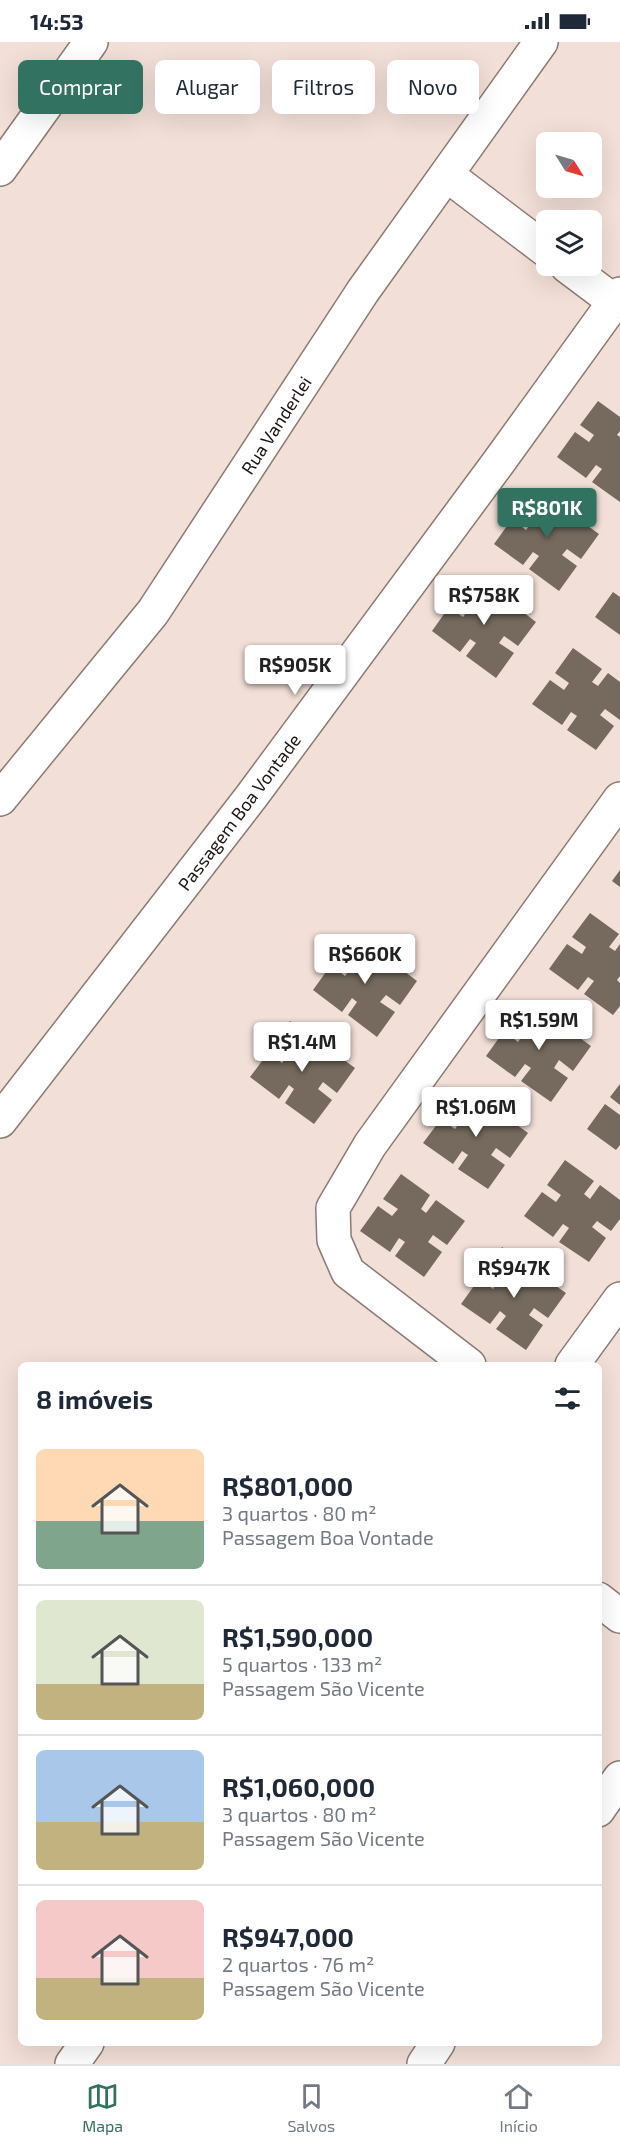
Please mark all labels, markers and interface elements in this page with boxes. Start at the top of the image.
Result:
text: 14:53 [30,8,84,34]
chip: Comprar [18,60,143,114]
chip: Alugar [155,60,260,114]
chip: Filtros [272,60,375,114]
chip: Novo [387,60,479,114]
north arrow [536,132,602,198]
map controls [536,132,602,276]
button: layers [536,210,602,276]
street label: Rua Vanderlei [236,372,316,478]
pin: R$801K [498,488,596,539]
text: R$801K [512,495,582,519]
pin: R$758K [435,575,533,626]
text: R$758K [448,582,520,606]
pin: R$905K [246,645,344,696]
text: R$905K [259,652,331,676]
street label: Passagem Boa Vontade [173,729,305,895]
pin: R$660K [316,934,414,985]
text: R$660K [328,941,402,965]
pin: R$1.59M [484,1000,594,1051]
text: R$1.59M [499,1007,579,1031]
pin: R$1.4M [253,1022,351,1073]
text: R$1.4M [267,1029,337,1053]
pin: R$1.06M [421,1087,531,1138]
text: R$1.06M [436,1094,516,1118]
pin: R$947K [465,1248,563,1299]
text: R$947K [478,1255,550,1279]
icon: filters [551,1382,584,1415]
text: 8 imóveis [36,1383,153,1414]
text: R$801,000 [222,1470,353,1501]
icon: home [84,1473,156,1545]
text: 3 quartos · 80 m² [222,1501,377,1525]
text: Passagem Boa Vontade [222,1525,434,1549]
text: R$1,590,000 [222,1621,373,1652]
icon: home [84,1624,156,1696]
text: 5 quartos · 133 m² [222,1652,382,1676]
text: Passagem São Vicente [222,1676,425,1700]
text: R$1,060,000 [222,1771,375,1802]
icon: home [84,1774,156,1846]
text: 3 quartos · 80 m² [222,1802,377,1826]
text: Passagem São Vicente [222,1826,425,1850]
text: R$947,000 [222,1921,354,1952]
icon: home [84,1924,156,1996]
text: 2 quartos · 76 m² [222,1952,374,1976]
text: Passagem São Vicente [222,1976,425,2000]
tab: Mapa [82,2080,123,2135]
tab: Salvos [287,2080,335,2135]
tab: Início [499,2080,538,2135]

